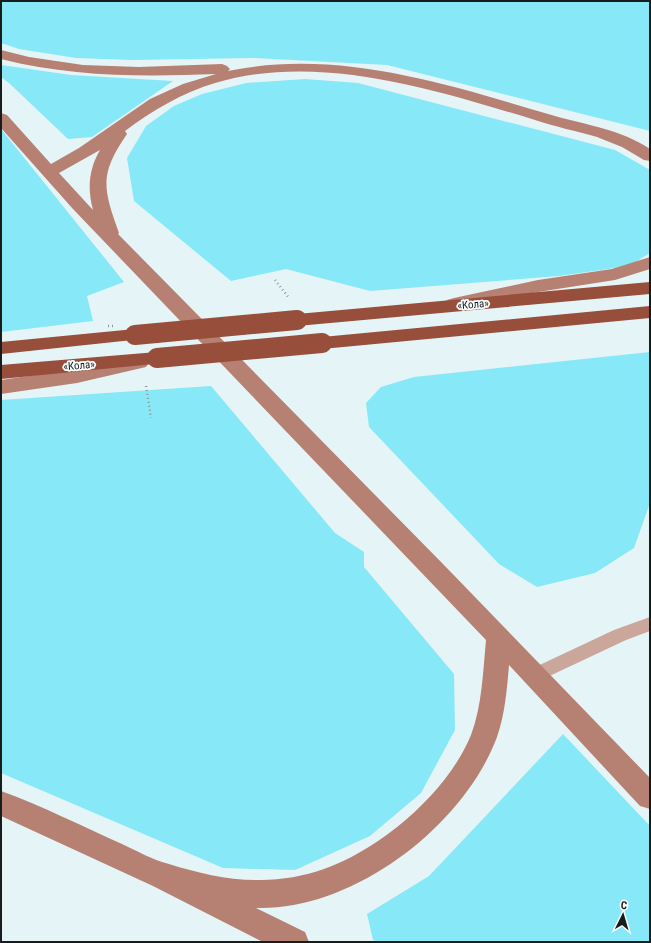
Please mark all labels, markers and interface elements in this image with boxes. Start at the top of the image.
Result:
street label: «Кола» [457,297,490,312]
street label: «Кола» [63,358,96,373]
north arrow [603,895,643,935]
text: С [620,899,628,912]

